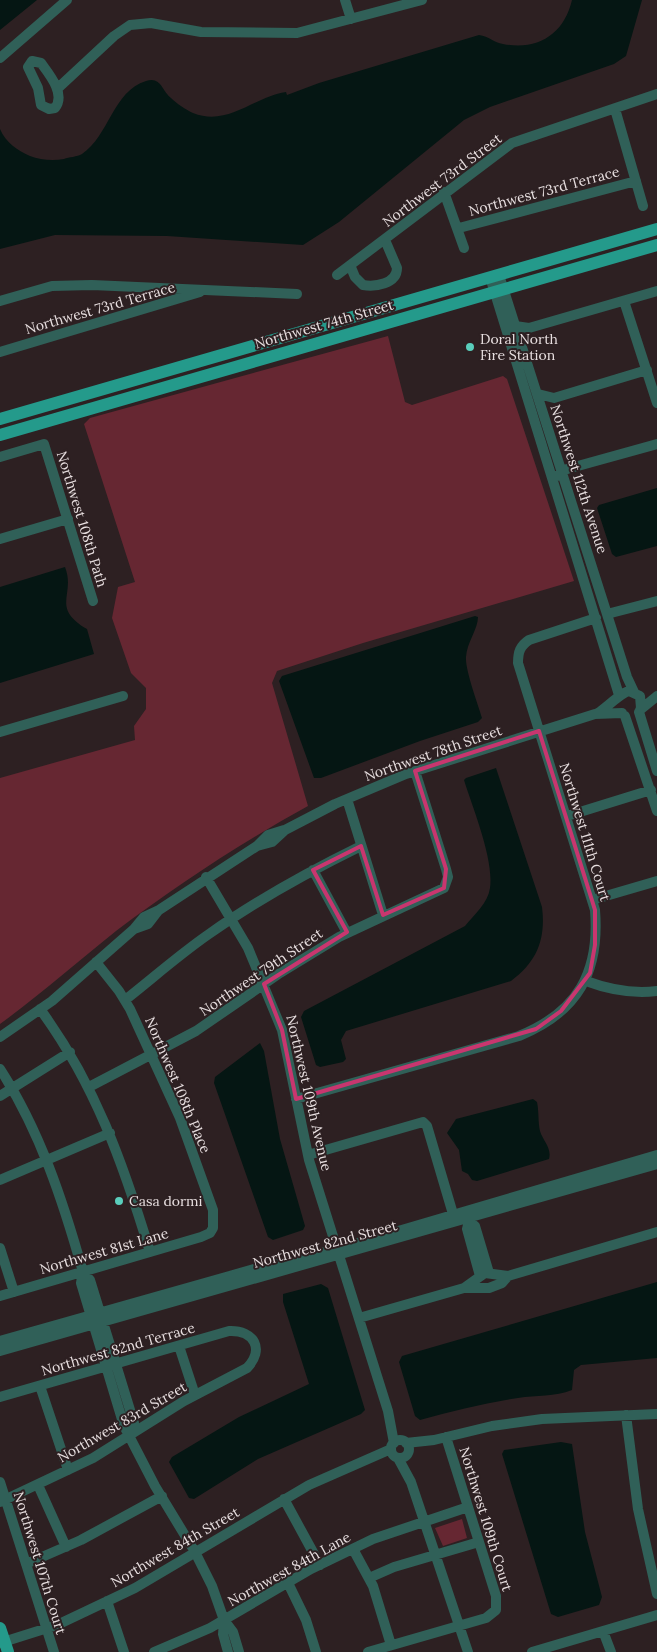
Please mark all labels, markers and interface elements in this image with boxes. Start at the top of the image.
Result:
street label: Northwest 73rd Street [379,129,506,231]
street label: Northwest 73rd Terrace [467,162,622,220]
street label: Northwest 73rd Terrace [23,278,177,338]
street label: Northwest 74th Street [252,295,396,352]
place label: Doral North Fire Station [480,330,558,364]
marker: Doral North Fire Station [464,341,476,353]
street label: Northwest 112th Avenue [546,402,612,556]
street label: Northwest 108th Path [53,449,111,589]
street label: Northwest 78th Street [362,721,505,785]
street label: Northwest 111th Court [555,761,615,904]
street label: Northwest 79th Street [196,924,326,1020]
street label: Northwest 109th Avenue [282,1013,336,1173]
street label: Northwest 108th Place [141,1014,215,1156]
place label: Casa dormi [129,1192,203,1210]
marker: Casa dormi [113,1195,125,1207]
street label: Northwest 82nd Street [251,1216,400,1272]
street label: Northwest 81st Lane [38,1224,171,1278]
street label: Northwest 82nd Terrace [39,1318,197,1380]
street label: Northwest 83rd Street [54,1377,190,1466]
street label: Northwest 109th Court [455,1445,517,1594]
street label: Northwest 107th Court [10,1490,70,1637]
street label: Northwest 84th Street [108,1503,243,1591]
street label: Northwest 84th Lane [225,1528,354,1610]

